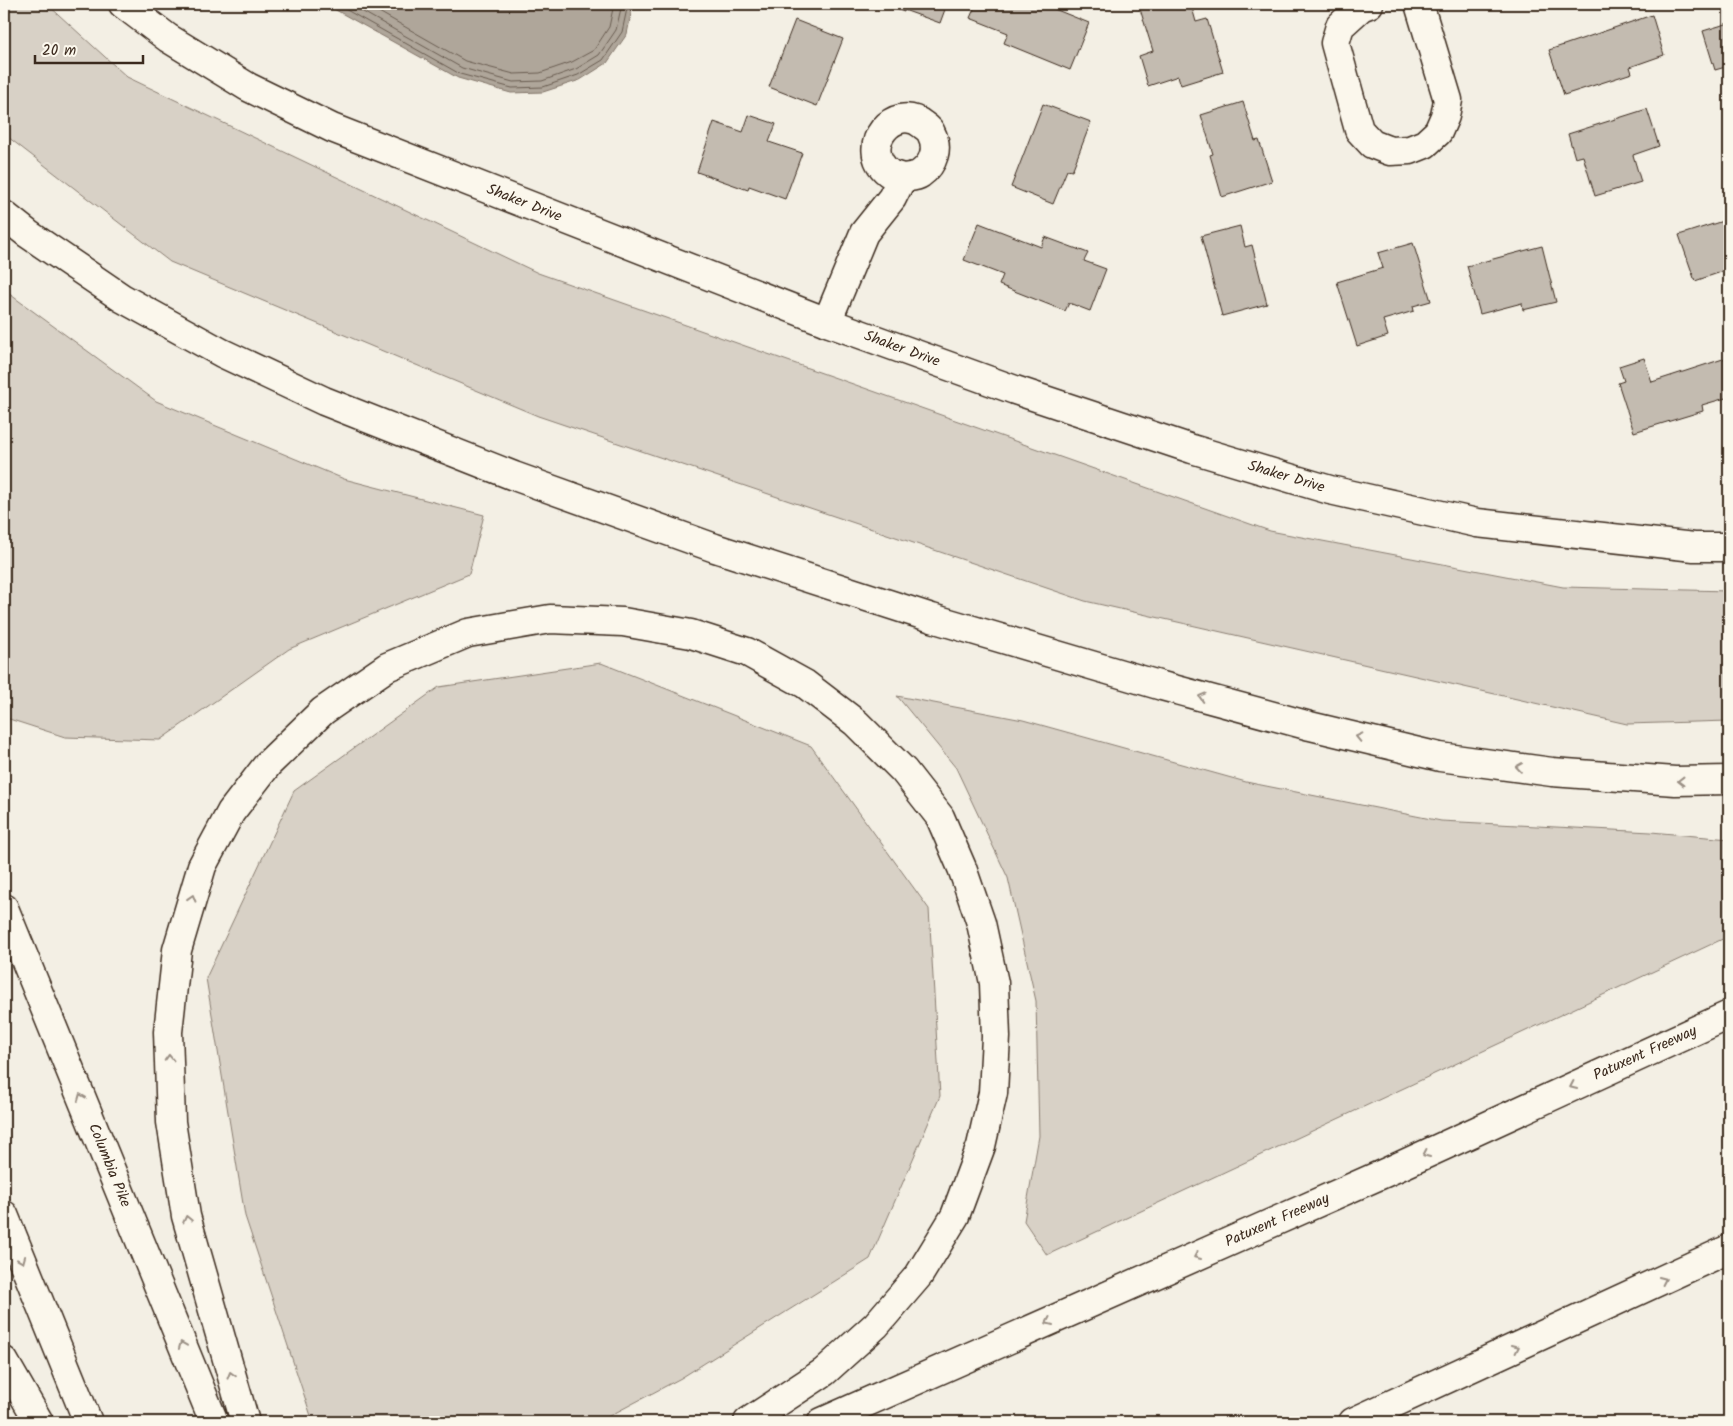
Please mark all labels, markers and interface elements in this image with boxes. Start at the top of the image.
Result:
scale bar [35,32,142,64]
text: 20 m [42,39,76,63]
street label: Shaker Drive [483,178,566,229]
street label: Shaker Drive [861,324,943,374]
street label: Shaker Drive [1245,454,1328,500]
one-way arrow [1198,692,1206,702]
one-way arrow [1355,732,1364,743]
one-way arrow [1514,763,1523,773]
one-way arrow [1676,776,1684,786]
one-way arrow [187,895,197,903]
street label: Patuxent Freeway [1589,1019,1702,1088]
one-way arrow [163,1054,174,1062]
one-way arrow [1570,1080,1579,1090]
one-way arrow [77,1093,87,1102]
street label: Columbia Pike [81,1120,137,1211]
one-way arrow [1422,1147,1431,1158]
street label: Patuxent Freeway [1221,1186,1334,1254]
one-way arrow [182,1215,193,1224]
one-way arrow [1193,1249,1202,1260]
one-way arrow [16,1255,26,1264]
one-way arrow [1658,1275,1667,1286]
one-way arrow [1045,1315,1054,1326]
one-way arrow [178,1341,188,1350]
one-way arrow [1511,1344,1520,1354]
one-way arrow [227,1372,237,1380]

